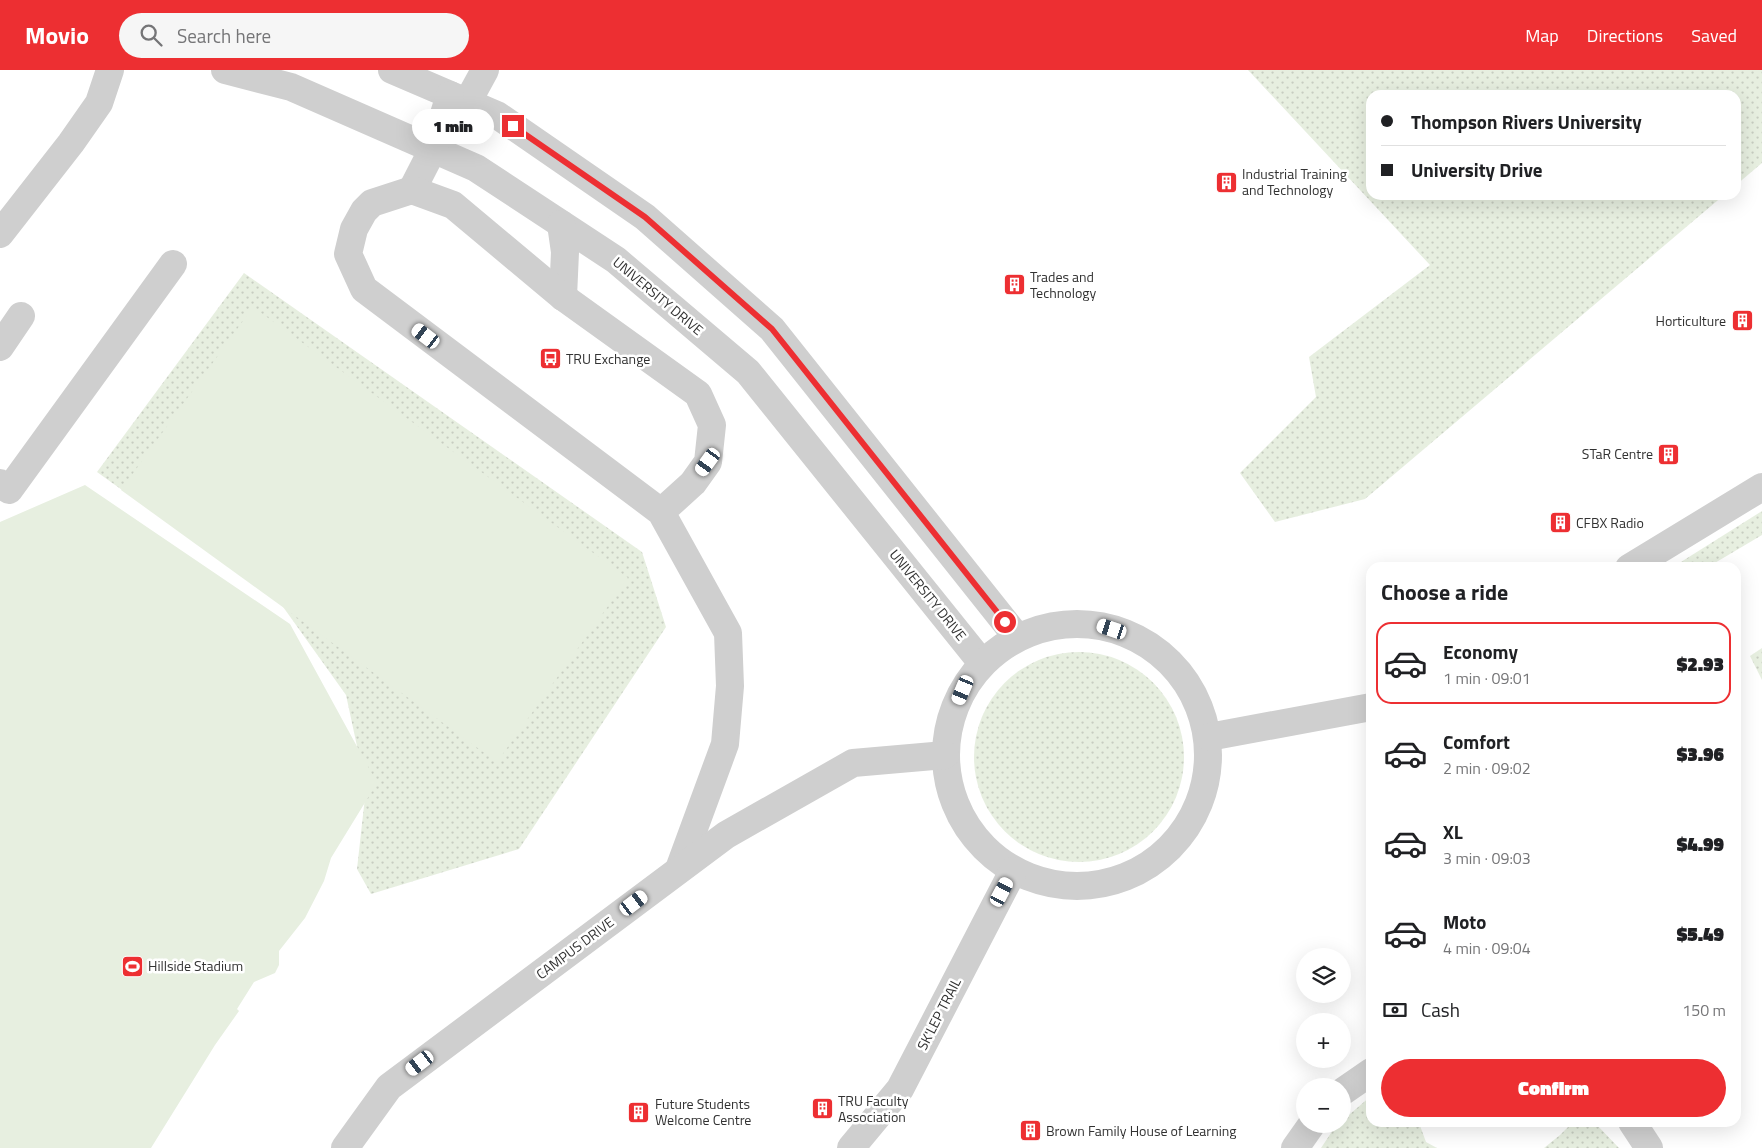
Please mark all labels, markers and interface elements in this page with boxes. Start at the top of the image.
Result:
search box [119,13,469,58]
text: Movio [25,17,89,53]
icon: search [137,21,165,49]
text: Search here [177,21,271,50]
text: Map [1525,22,1559,49]
text: Directions [1587,22,1663,49]
text: Saved [1691,22,1737,49]
text: Thompson Rivers University [1411,107,1642,136]
callout: 1 min [413,108,496,144]
text: 1 min [433,114,473,138]
route end [502,115,524,137]
text: University Drive [1411,155,1542,184]
place label: Industrial Training and Technology [1242,163,1347,200]
building icon: Industrial Training and Technology [1214,170,1238,194]
street label: UNIVERSITY DRIVE [609,251,708,340]
place label: Trades and Technology [1030,266,1097,303]
building icon: Trades and Technology [1002,273,1026,297]
building icon: Horticulture [1730,309,1754,333]
place label: Horticulture [1656,310,1726,331]
car [409,321,442,351]
bus stop icon: TRU Exchange [538,347,562,371]
place label: TRU Exchange [566,348,650,369]
building icon: STaR Centre [1657,442,1681,466]
place label: STaR Centre [1582,443,1653,464]
car [693,445,722,479]
building icon: CFBX Radio [1548,511,1572,535]
place label: CFBX Radio [1576,512,1644,533]
street label: UNIVERSITY DRIVE [885,544,972,645]
text: Choose a ride [1381,575,1508,609]
route start [994,611,1016,633]
car [1095,617,1128,641]
text: Economy [1443,637,1518,666]
icon: car [1383,641,1428,686]
text: $2.93 [1677,649,1724,678]
text: 1 min · 09:01 [1443,666,1531,690]
car [950,673,975,707]
text: Comfort [1443,727,1510,756]
icon: car [1383,731,1428,776]
text: $3.96 [1677,739,1724,768]
text: 2 min · 09:02 [1443,756,1531,780]
text: XL [1443,817,1463,846]
icon: car [1383,821,1428,866]
text: $4.99 [1677,829,1724,858]
text: 3 min · 09:03 [1443,846,1531,870]
car [988,875,1015,909]
car [617,888,650,918]
text: Moto [1443,907,1486,936]
street label: CAMPUS DRIVE [531,911,618,984]
icon: car [1383,911,1428,956]
text: $5.49 [1677,919,1724,948]
text: 4 min · 09:04 [1443,936,1531,960]
map controls [1296,948,1351,1133]
button: layers [1296,948,1351,1003]
sports icon: Hillside Stadium [120,954,144,978]
place label: Hillside Stadium [148,955,243,976]
street label: SK'LEP TRAIL [911,974,966,1054]
text: Cash [1421,995,1460,1024]
icon: cash [1381,996,1409,1024]
text: 150 m [1682,998,1726,1022]
button: + [1296,1013,1351,1068]
car [403,1048,436,1078]
button: Confirm [1381,1059,1726,1117]
button: − [1296,1078,1351,1133]
place label: TRU Faculty Association [838,1090,909,1127]
place label: Future Students Welcome Centre [655,1093,751,1130]
building icon: TRU Faculty Association [810,1097,834,1121]
building icon: Future Students Welcome Centre [627,1100,651,1124]
building icon: Brown Family House of Learning [1018,1119,1042,1143]
place label: Brown Family House of Learning [1046,1120,1237,1141]

